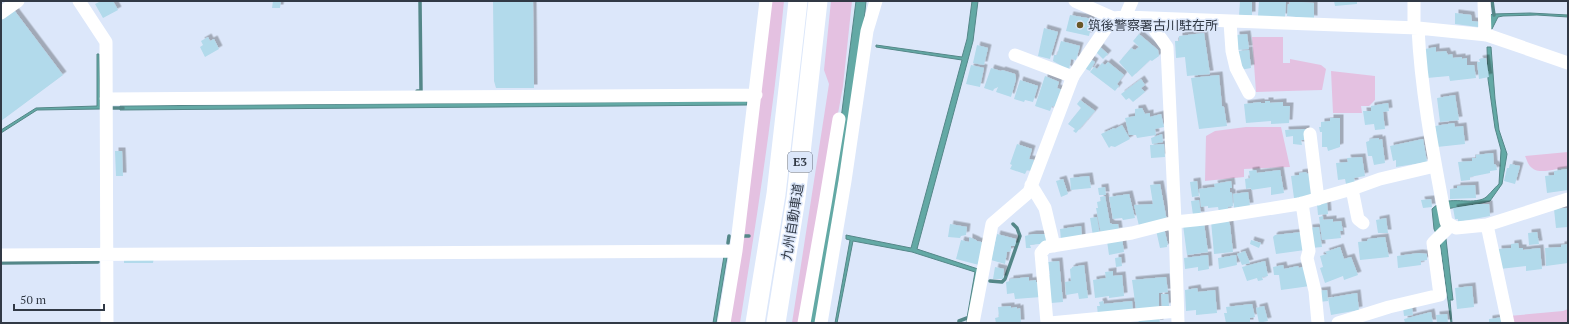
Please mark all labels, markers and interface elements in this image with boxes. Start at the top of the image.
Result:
place label: 筑後警察署古川駐在所 [1088,16,1218,34]
marker: 筑後警察署古川駐在所 [1075,20,1085,30]
road number: E3 [788,152,812,172]
street label: 九州自動車道 [777,182,807,262]
scale bar [14,286,104,312]
text: 50 m [20,292,47,307]

